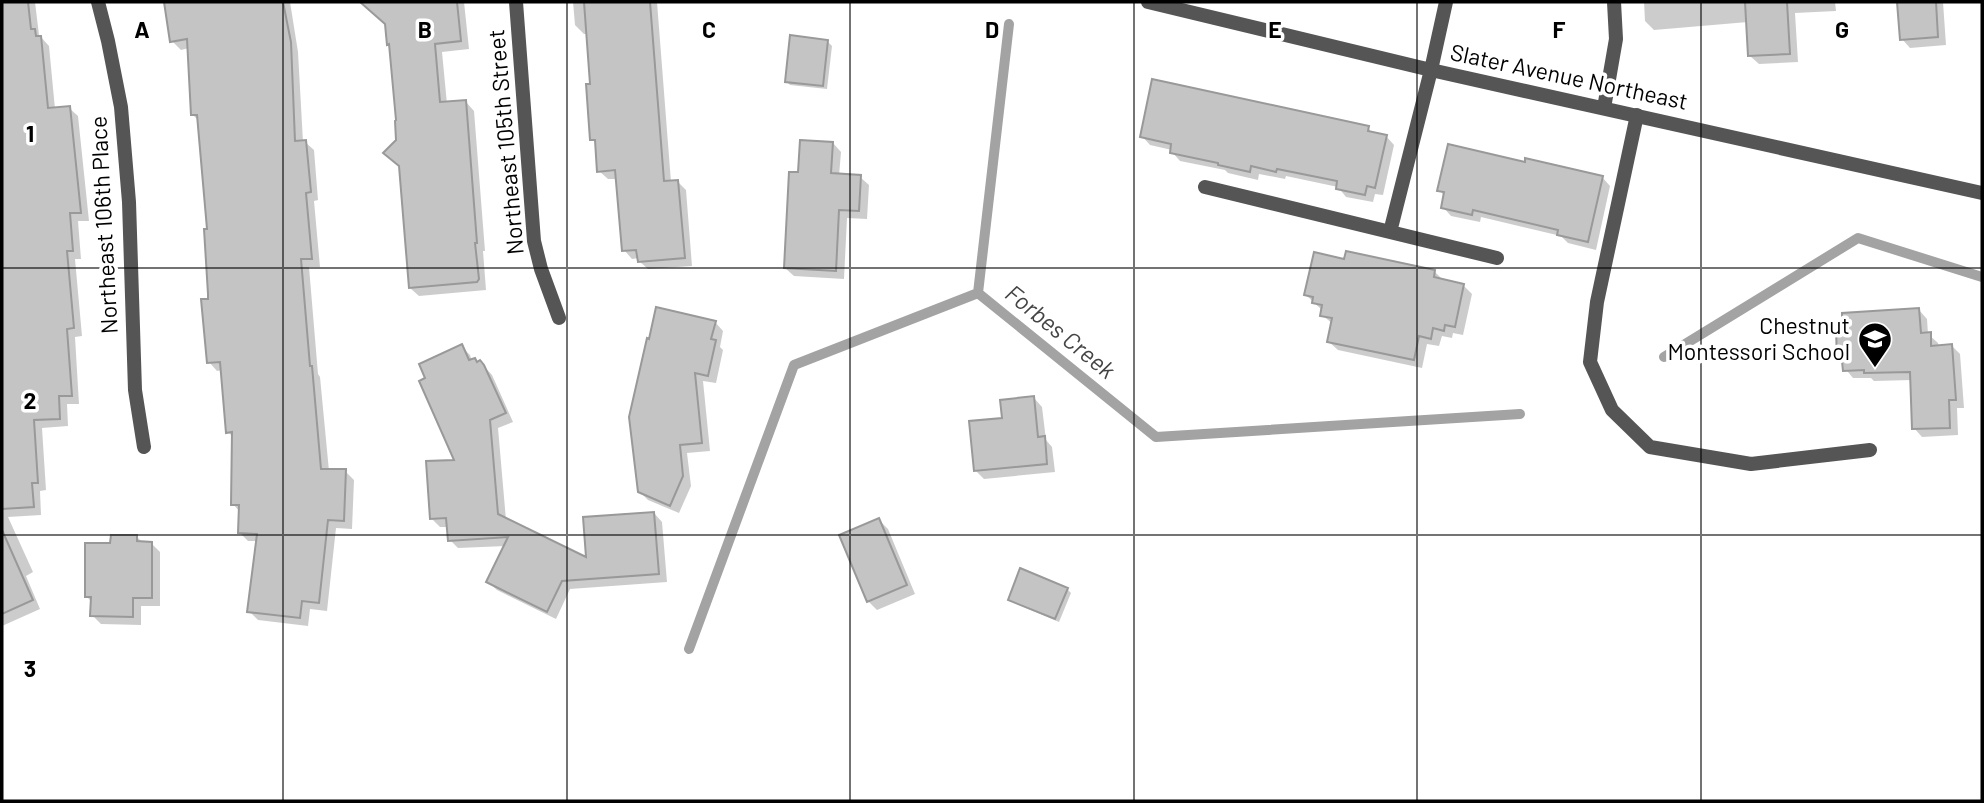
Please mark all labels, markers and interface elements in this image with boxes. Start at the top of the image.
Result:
text: A [134,15,150,43]
text: B [418,15,432,43]
text: C [702,15,716,43]
text: D [985,15,999,43]
text: E [1268,15,1282,43]
text: F [1553,15,1566,43]
text: G [1835,15,1849,43]
street label: Northeast 105th Street [481,28,529,256]
street label: Slater Avenue Northeast [1448,37,1690,115]
street label: Northeast 106th Place [83,115,123,335]
text: 1 [26,119,34,147]
water label: Forbes Creek [1000,278,1122,384]
place label: Chestnut Montessori School [1667,311,1850,365]
school or university icon: Chestnut Montessori School [1856,320,1894,369]
text: 2 [24,386,36,414]
text: 3 [24,654,36,682]

